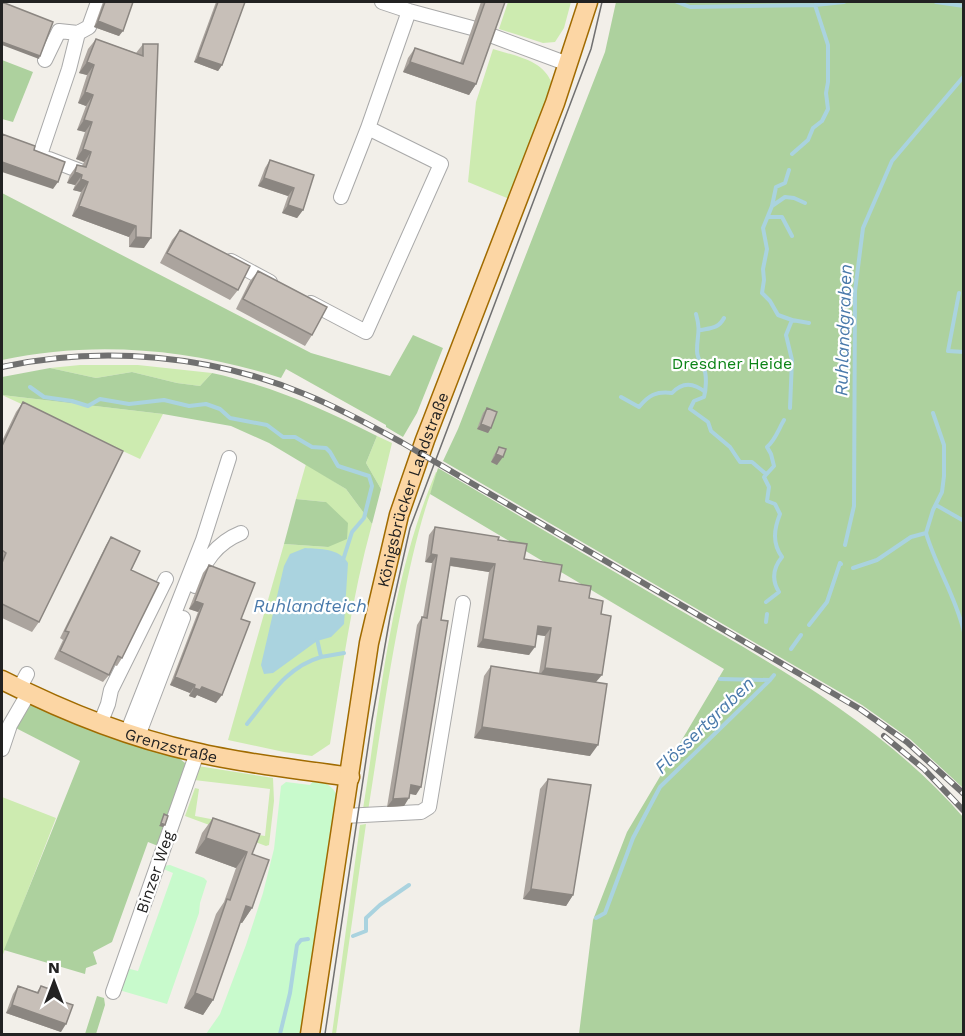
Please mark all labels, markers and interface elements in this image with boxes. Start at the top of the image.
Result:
water label: Ruhlandgraben [830,264,856,396]
park label: Dresdner Heide [672,354,792,373]
street label: Königsbrücker Landstraße [373,389,452,589]
water label: Ruhlandteich [253,595,367,616]
water label: Flössertgraben [650,672,758,778]
street label: Grenzstraße [123,724,219,766]
street label: Binzer Weg [132,828,178,916]
north arrow [24,952,84,1012]
text: N [48,958,60,977]

